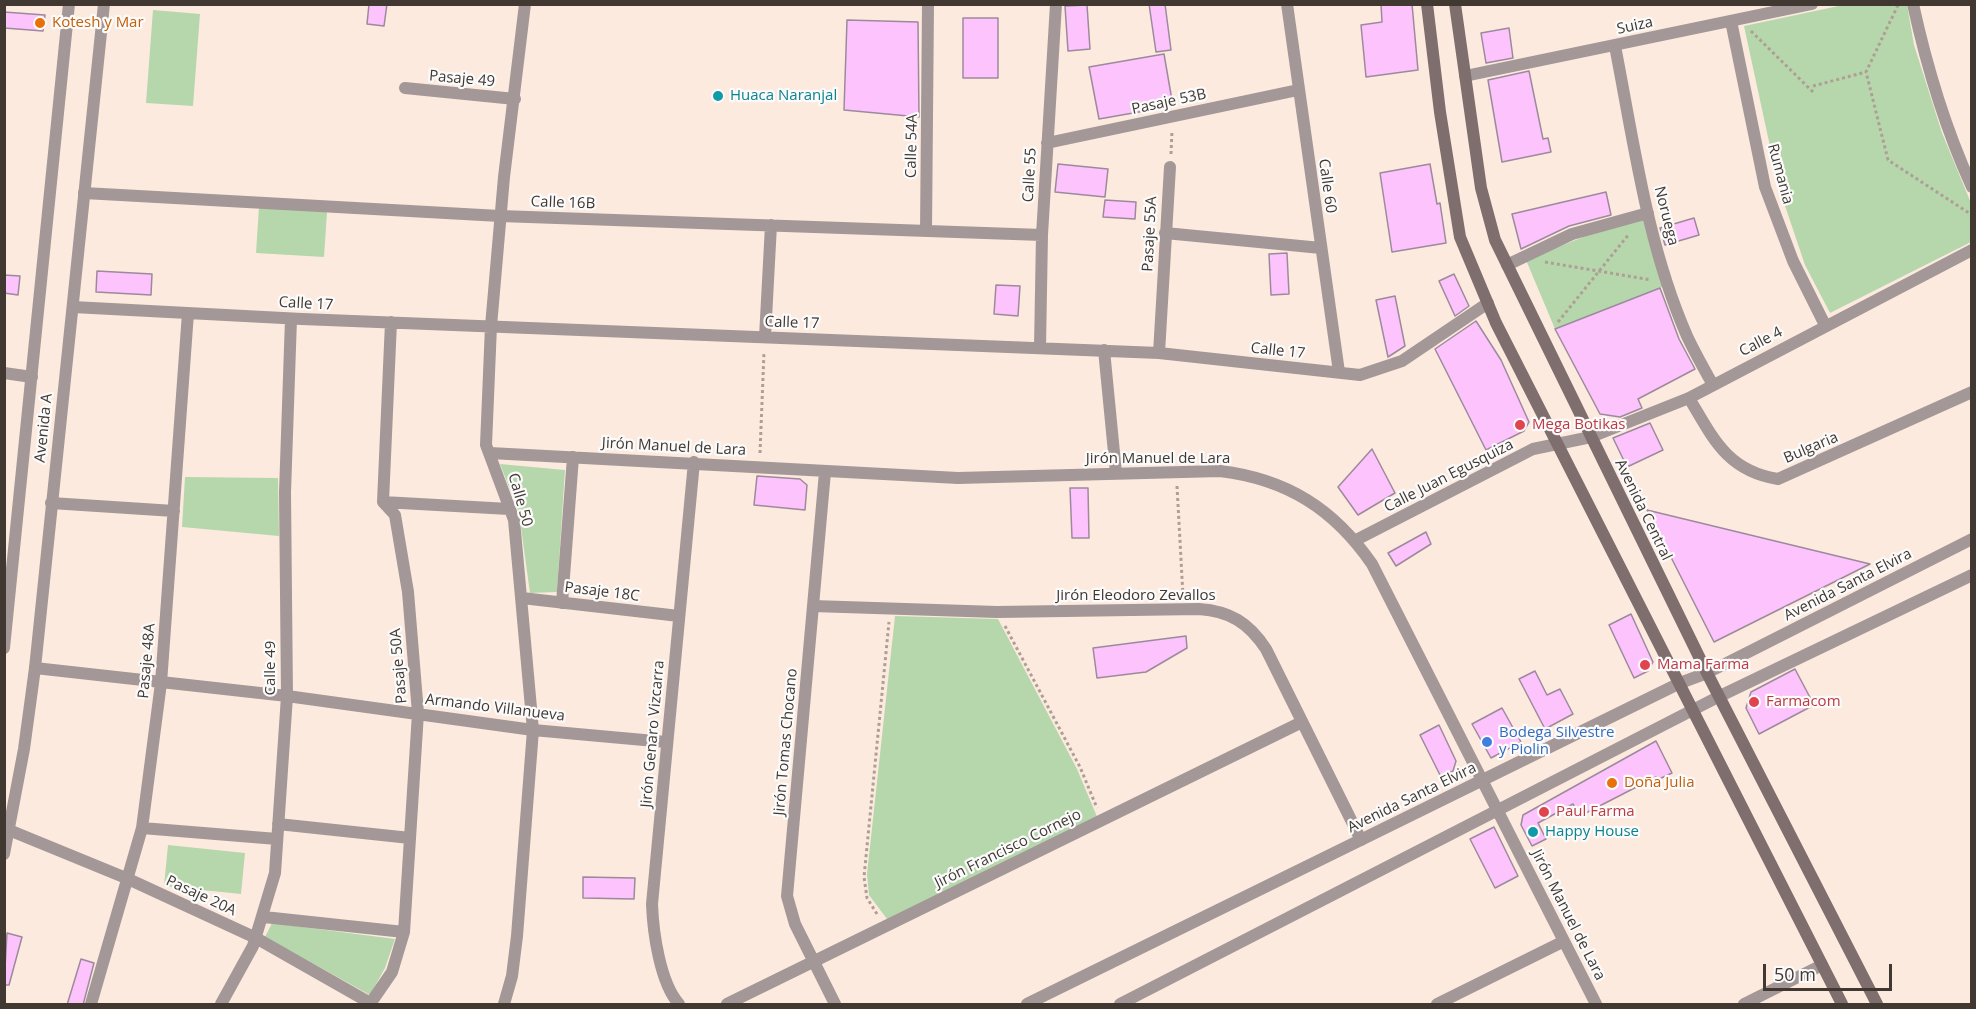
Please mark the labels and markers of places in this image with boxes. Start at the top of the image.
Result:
place label: Kotesh y Mar [52,14,144,32]
marker: Kotesh y Mar [33,16,47,30]
place label: Huaca Naranjal [730,87,837,105]
marker: Huaca Naranjal [711,89,725,103]
place label: Mega Botikas [1532,416,1626,434]
marker: Mega Botikas [1513,418,1527,432]
place label: Mama Farma [1657,656,1749,674]
marker: Mama Farma [1638,658,1652,672]
place label: Farmacom [1766,693,1841,711]
marker: Farmacom [1747,695,1761,709]
place label: Bodega Silvestre y Piolin [1499,724,1614,759]
marker: Bodega Silvestre y Piolin [1480,735,1494,749]
place label: Doña Julia [1624,774,1694,792]
marker: Doña Julia [1605,776,1619,790]
place label: Paul Farma [1556,803,1635,821]
marker: Paul Farma [1537,805,1551,819]
place label: Happy House [1545,823,1639,841]
marker: Happy House [1526,825,1540,839]

